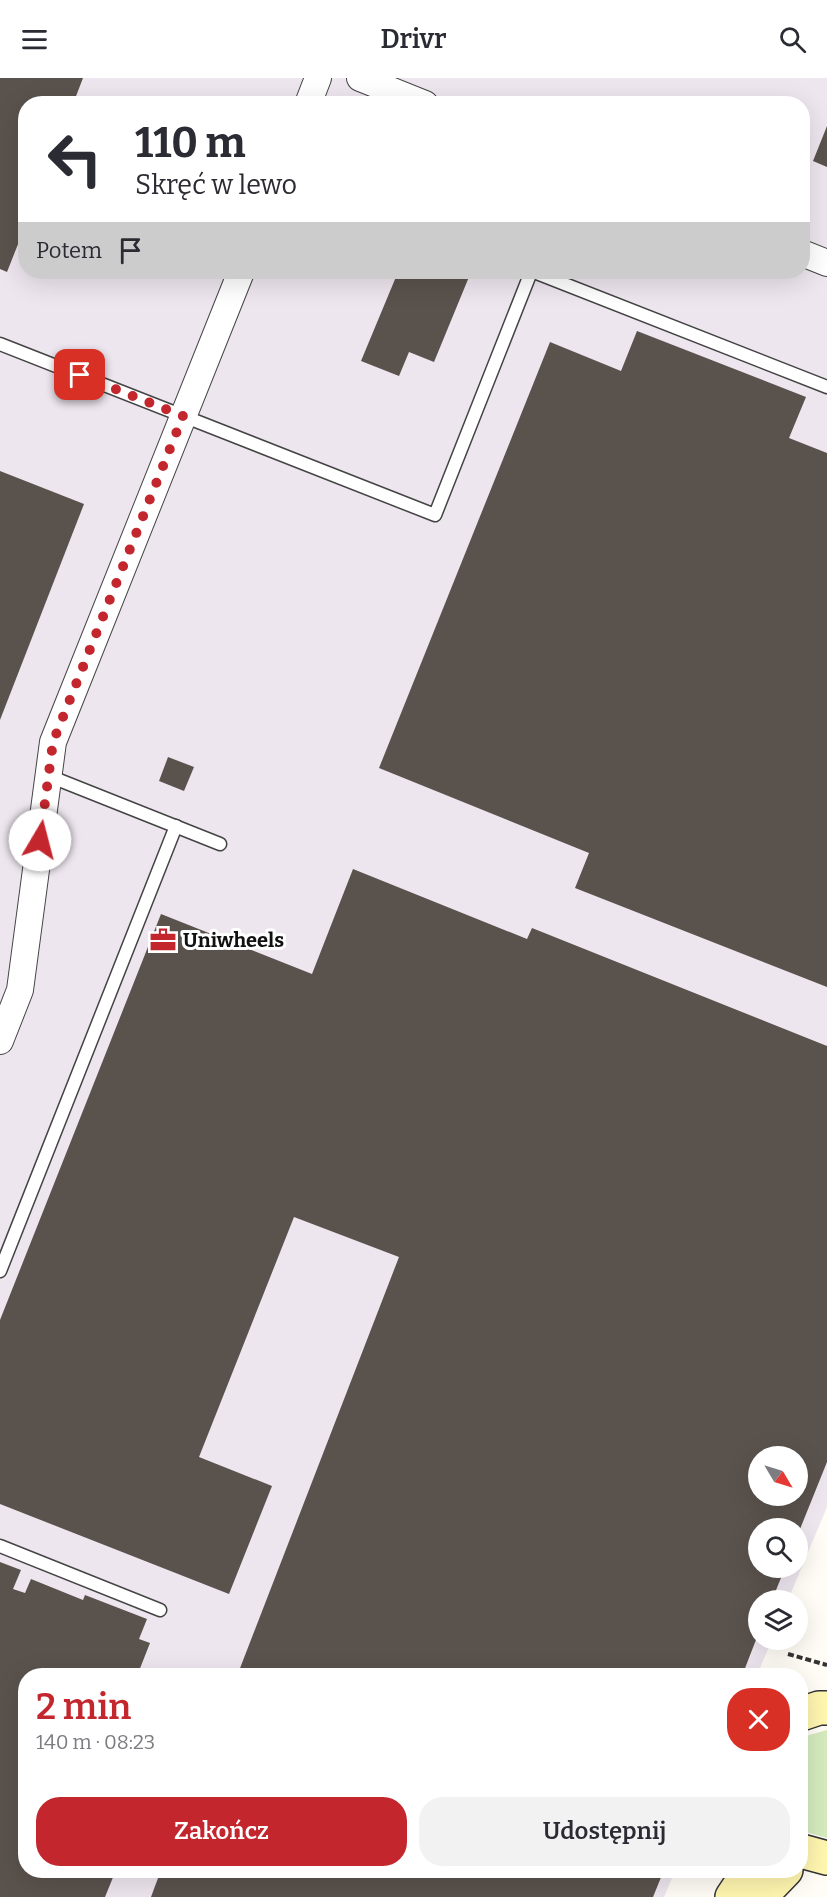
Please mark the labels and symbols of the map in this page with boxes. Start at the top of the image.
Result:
pin [54,349,105,400]
position arrow [8,808,72,872]
office icon: Uniwheels [148,925,178,955]
place label: Uniwheels [183,928,284,952]
north arrow [748,1446,808,1506]

